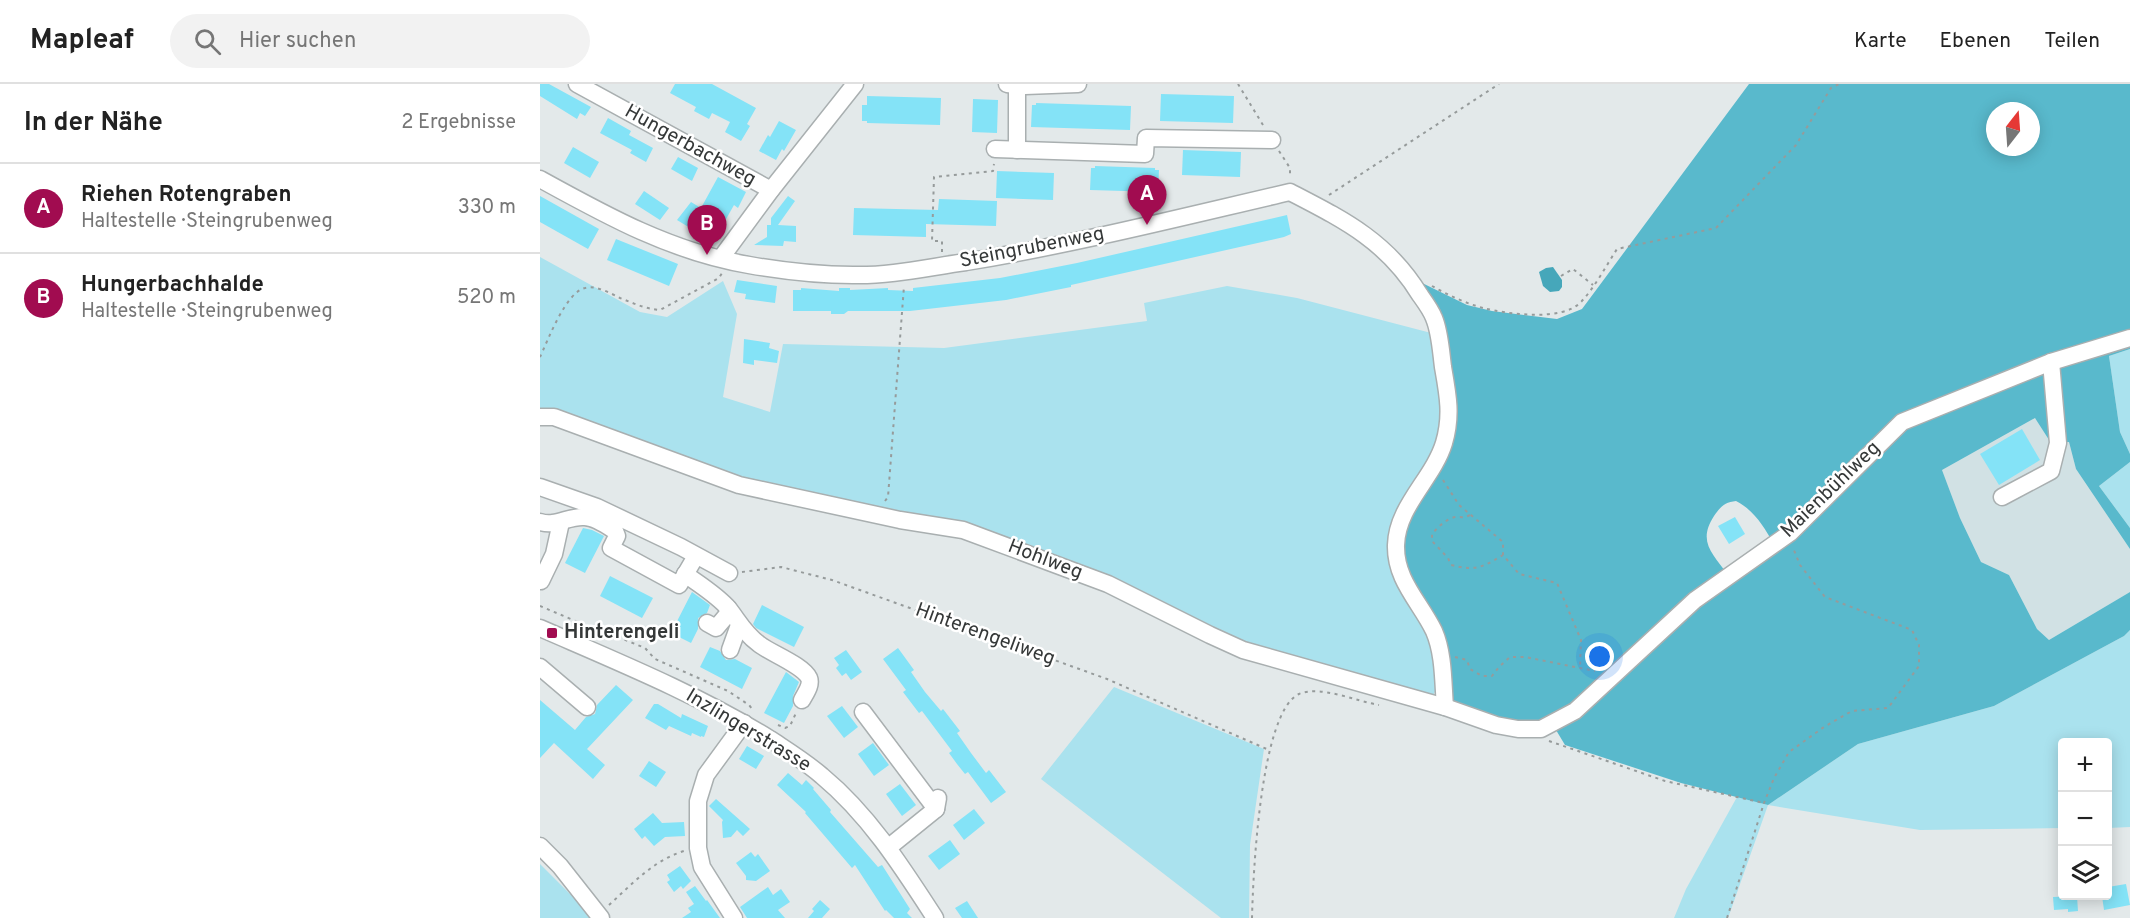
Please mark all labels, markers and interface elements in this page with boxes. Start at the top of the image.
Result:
search box [170,14,590,68]
text: Mapleaf [30,23,134,59]
icon: search [191,25,224,58]
text: Hier suchen [239,28,356,55]
text: Karte [1854,28,1906,55]
text: Ebenen [1939,28,2011,55]
text: Teilen [2044,28,2100,55]
street label: Hungerbachweg [620,99,760,193]
north arrow [1986,102,2040,156]
text: In der Nähe [24,107,163,140]
text: 2 Ergebnisse [401,110,516,136]
pin: A [1128,176,1166,225]
text: Riehen Rotengraben [81,182,291,209]
text: A [36,195,51,221]
text: 330 m [458,195,516,221]
pin: B [688,206,726,255]
text: Haltestelle · Steingrubenweg [81,209,333,235]
street label: Steingrubenweg [957,221,1107,275]
text: Hungerbachhalde [81,272,264,299]
text: B [37,285,50,311]
text: 520 m [457,285,516,311]
text: Haltestelle · Steingrubenweg [81,299,333,325]
street label: Maienbühlweg [1776,436,1886,544]
street label: Hohlweg [1004,534,1086,586]
street label: Hinterengeliweg [912,598,1058,672]
place label: Hinterengeli [564,620,680,646]
marker: Hinterengeli [545,626,559,640]
your location [1585,642,1614,671]
street label: Inzlingerstrasse [681,683,815,779]
map controls [2058,738,2112,900]
button: + [2058,738,2112,792]
button: − [2058,792,2112,846]
button: layers [2058,846,2112,900]

